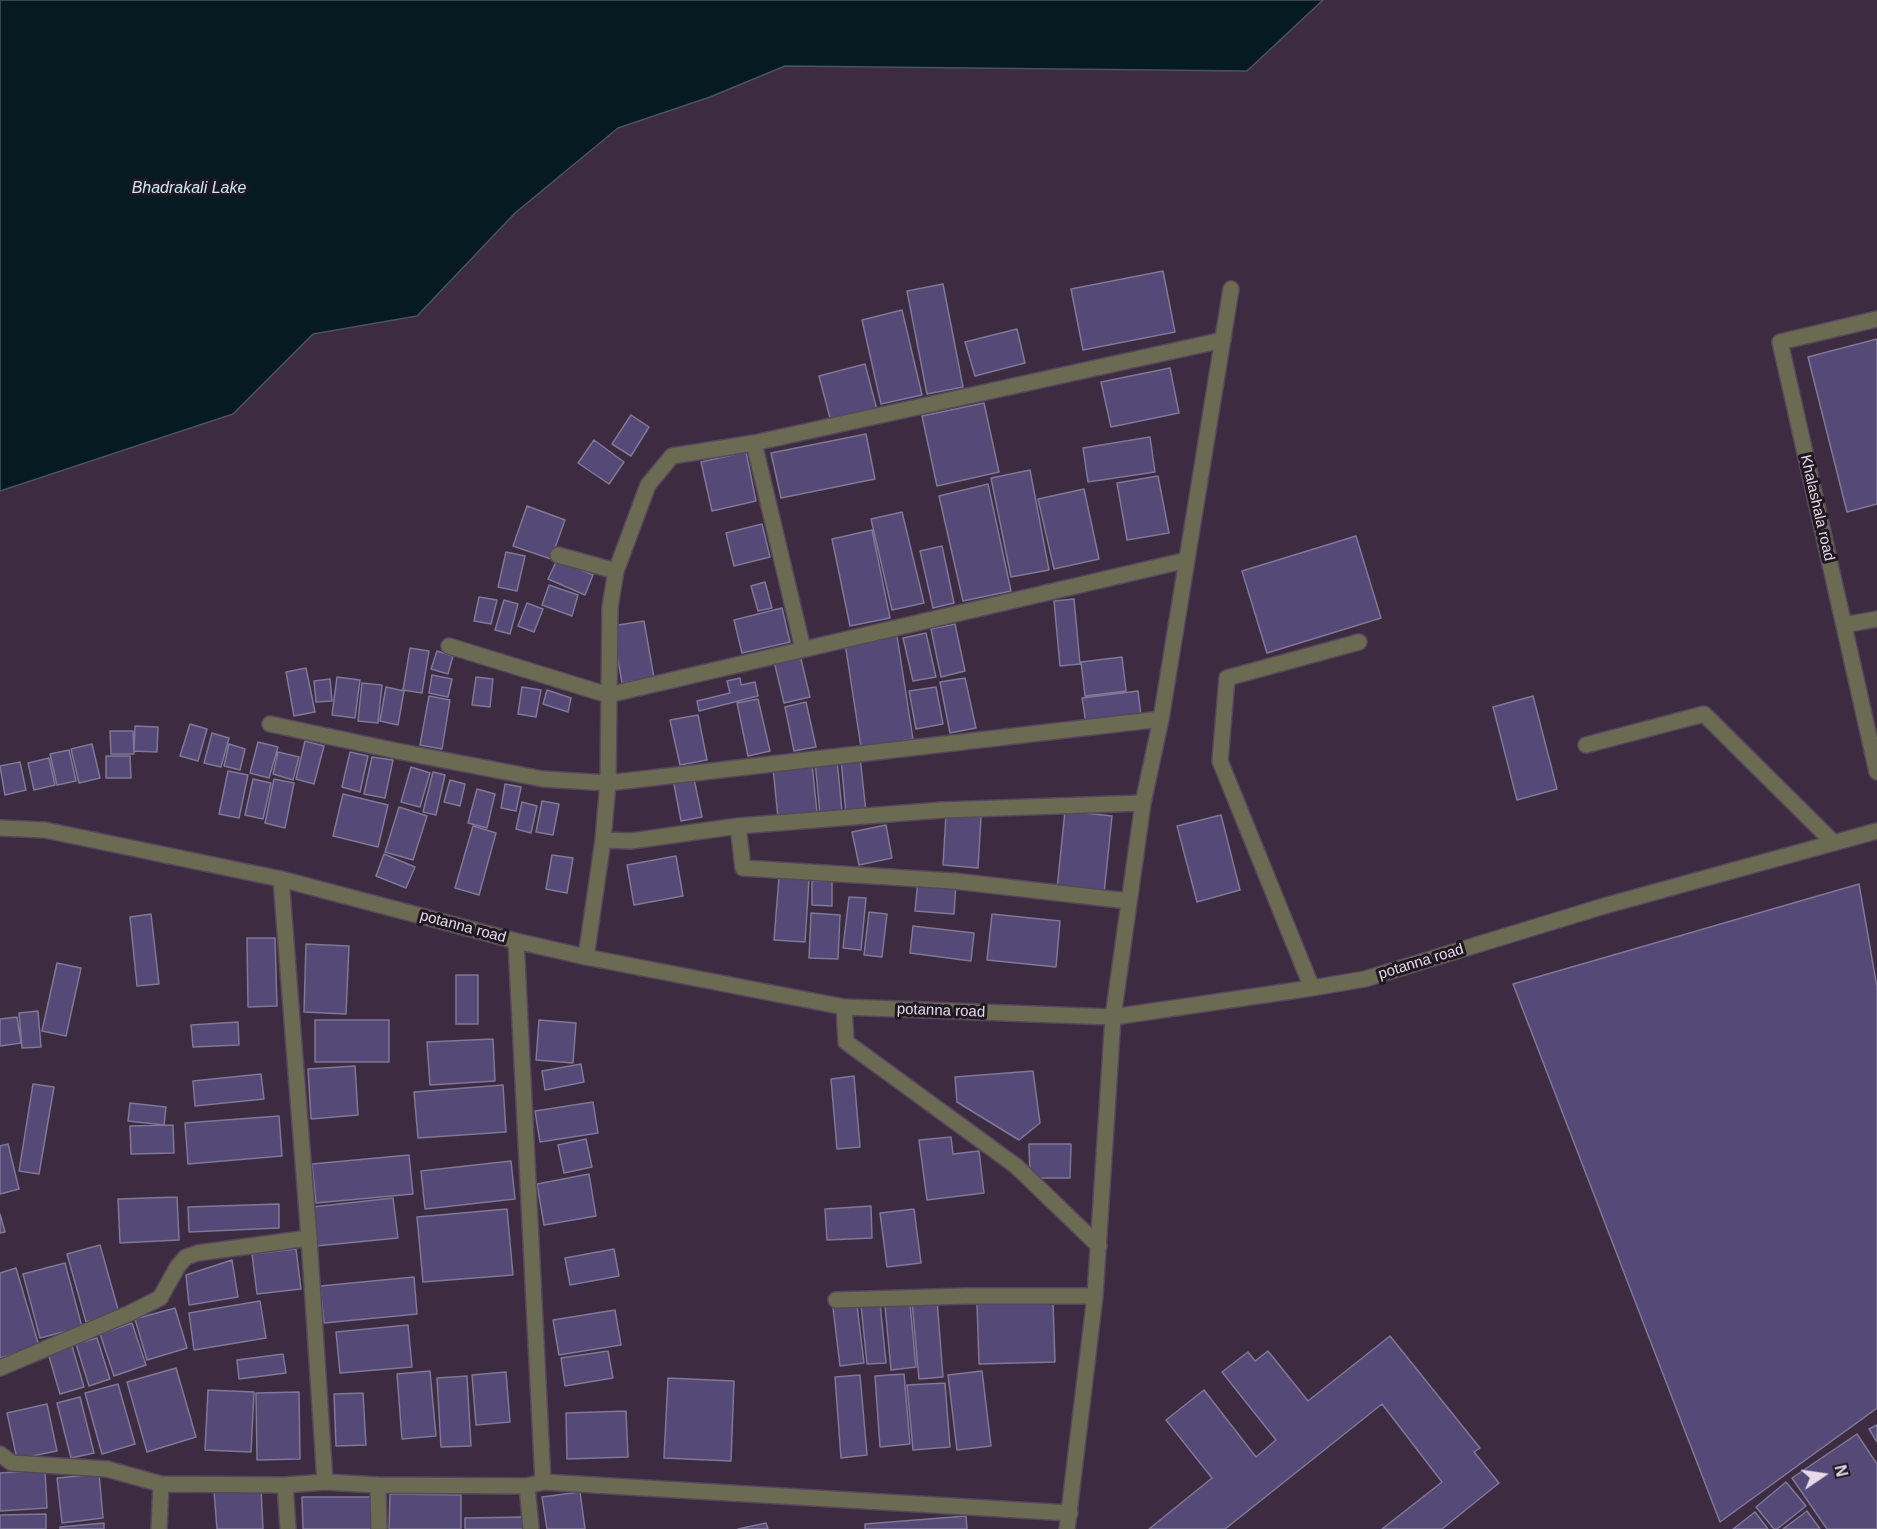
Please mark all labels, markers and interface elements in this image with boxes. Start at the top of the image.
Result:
water label: Bhadrakali Lake [132,179,246,199]
street label: Khalashala road [1796,453,1838,563]
street label: potanna road [418,907,508,947]
street label: potanna road [1376,940,1466,984]
street label: potanna road [897,1000,985,1022]
north arrow [1793,1445,1853,1505]
text: N [1831,1463,1851,1478]

